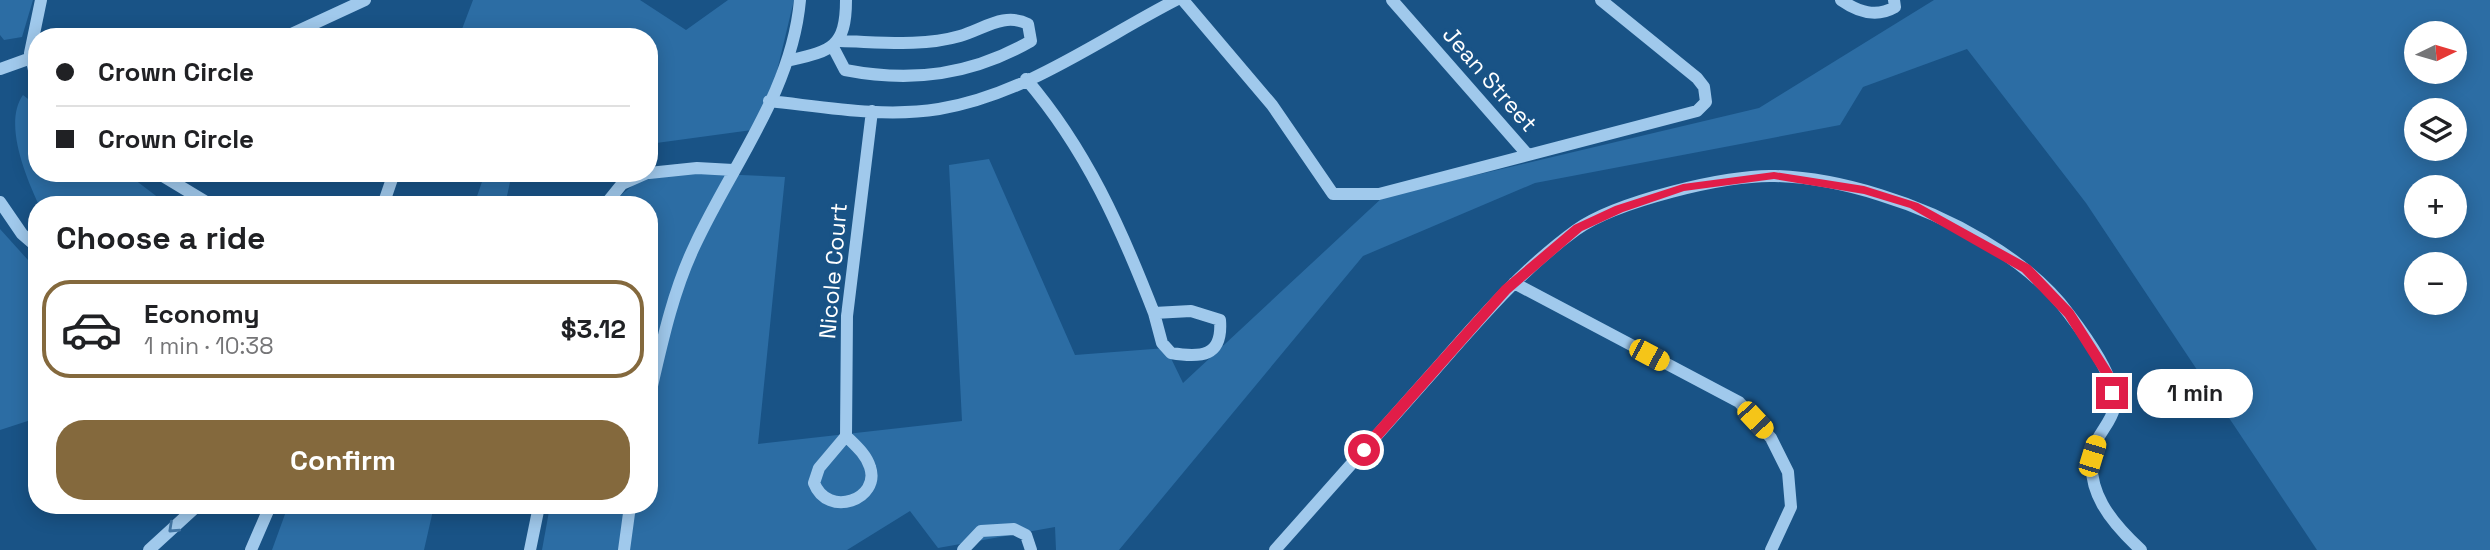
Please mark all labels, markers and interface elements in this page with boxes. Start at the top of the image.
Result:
street label: Jean Street [1436,20,1544,138]
north arrow [2404,21,2468,84]
map controls [2404,21,2467,315]
text: Crown Circle [98,55,254,89]
button: layers [2404,98,2467,161]
text: Crown Circle [98,122,254,156]
button: + [2404,175,2467,238]
street label: Nicole Court [812,202,854,340]
text: Choose a ride [56,218,266,258]
button: − [2404,252,2467,315]
text: Economy [144,297,260,331]
icon: car [60,298,123,361]
text: $3.12 [561,312,626,346]
text: 1 min · 10:38 [144,331,274,361]
car [1626,336,1673,374]
callout: 1 min [2136,368,2252,418]
route end [2096,377,2128,409]
text: 1 min [2167,378,2223,408]
car [1733,397,1778,443]
button: Confirm [56,420,630,500]
car [2076,433,2109,479]
route start [1348,434,1380,466]
one-way arrow [168,520,181,532]

